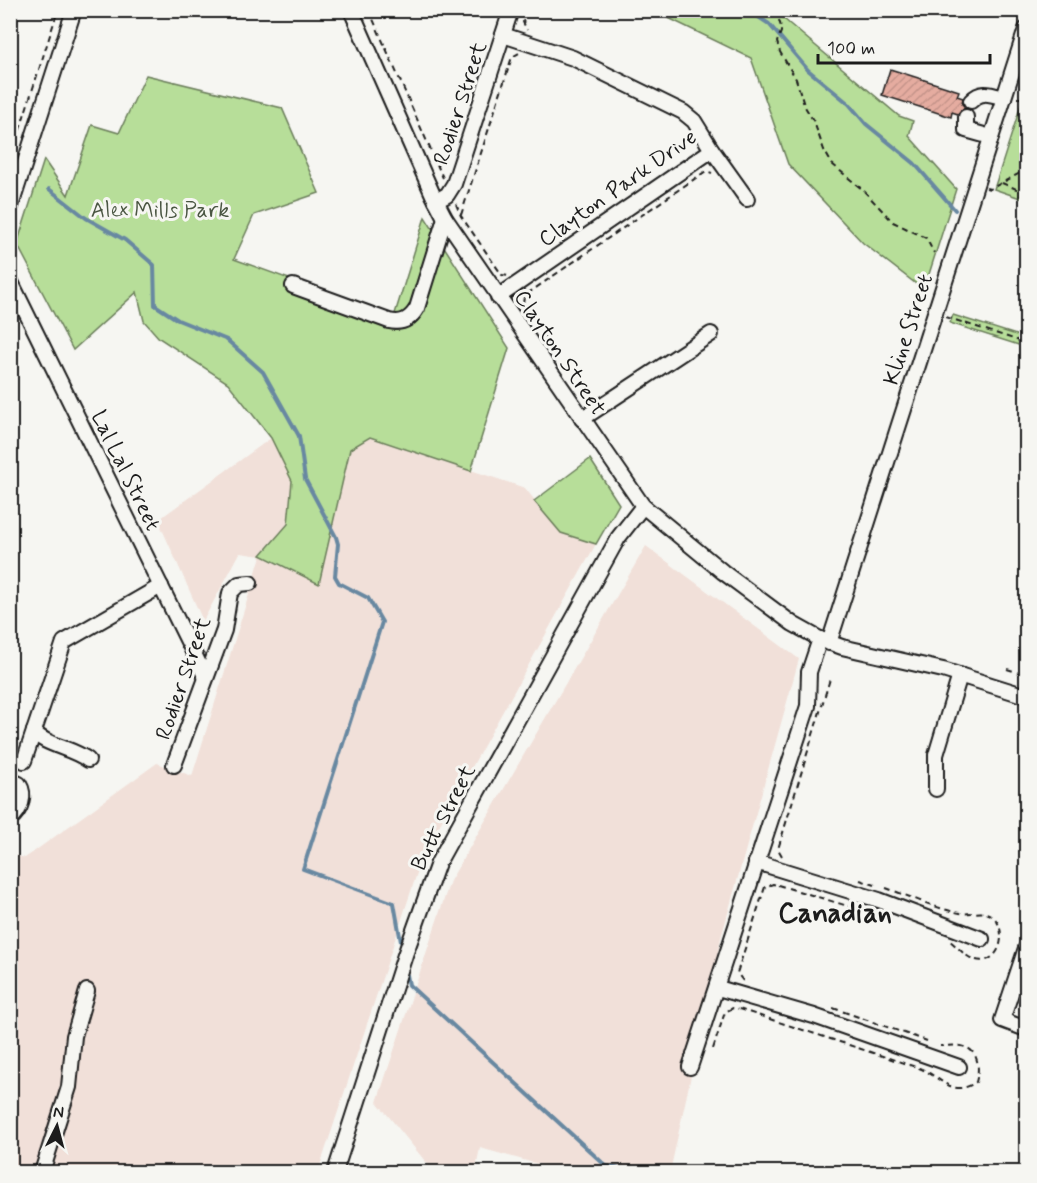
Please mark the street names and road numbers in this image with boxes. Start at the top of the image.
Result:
street label: Rodier Street [428,38,494,169]
street label: Clayton Park Drive [534,124,703,254]
street label: Kline Street [878,270,940,389]
street label: Clayton Street [507,285,612,421]
street label: Lal Lal Street [84,406,166,536]
street label: Rodier Street [150,614,218,744]
street label: Butt Street [405,760,482,876]

